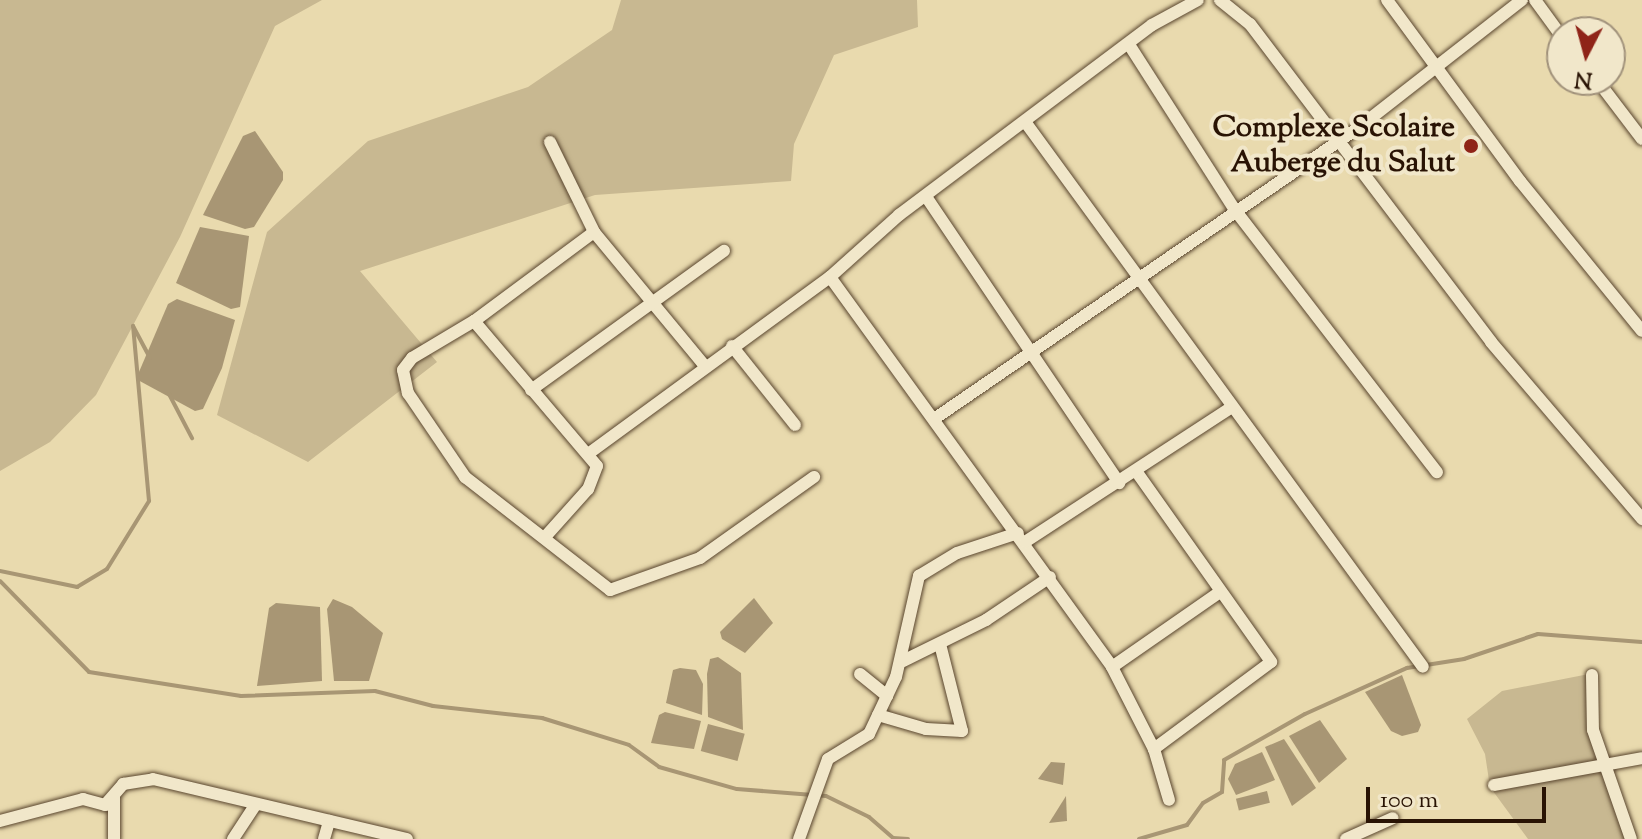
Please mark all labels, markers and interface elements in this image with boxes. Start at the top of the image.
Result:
north arrow [1546,16,1626,96]
text: N [1573,61,1594,95]
place label: Complexe Scolaire Auberge du Salut [1212,111,1455,182]
marker: Complexe Scolaire Auberge du Salut [1462,137,1480,155]
scale bar [1370,771,1550,821]
text: 100 m [1380,784,1438,818]

